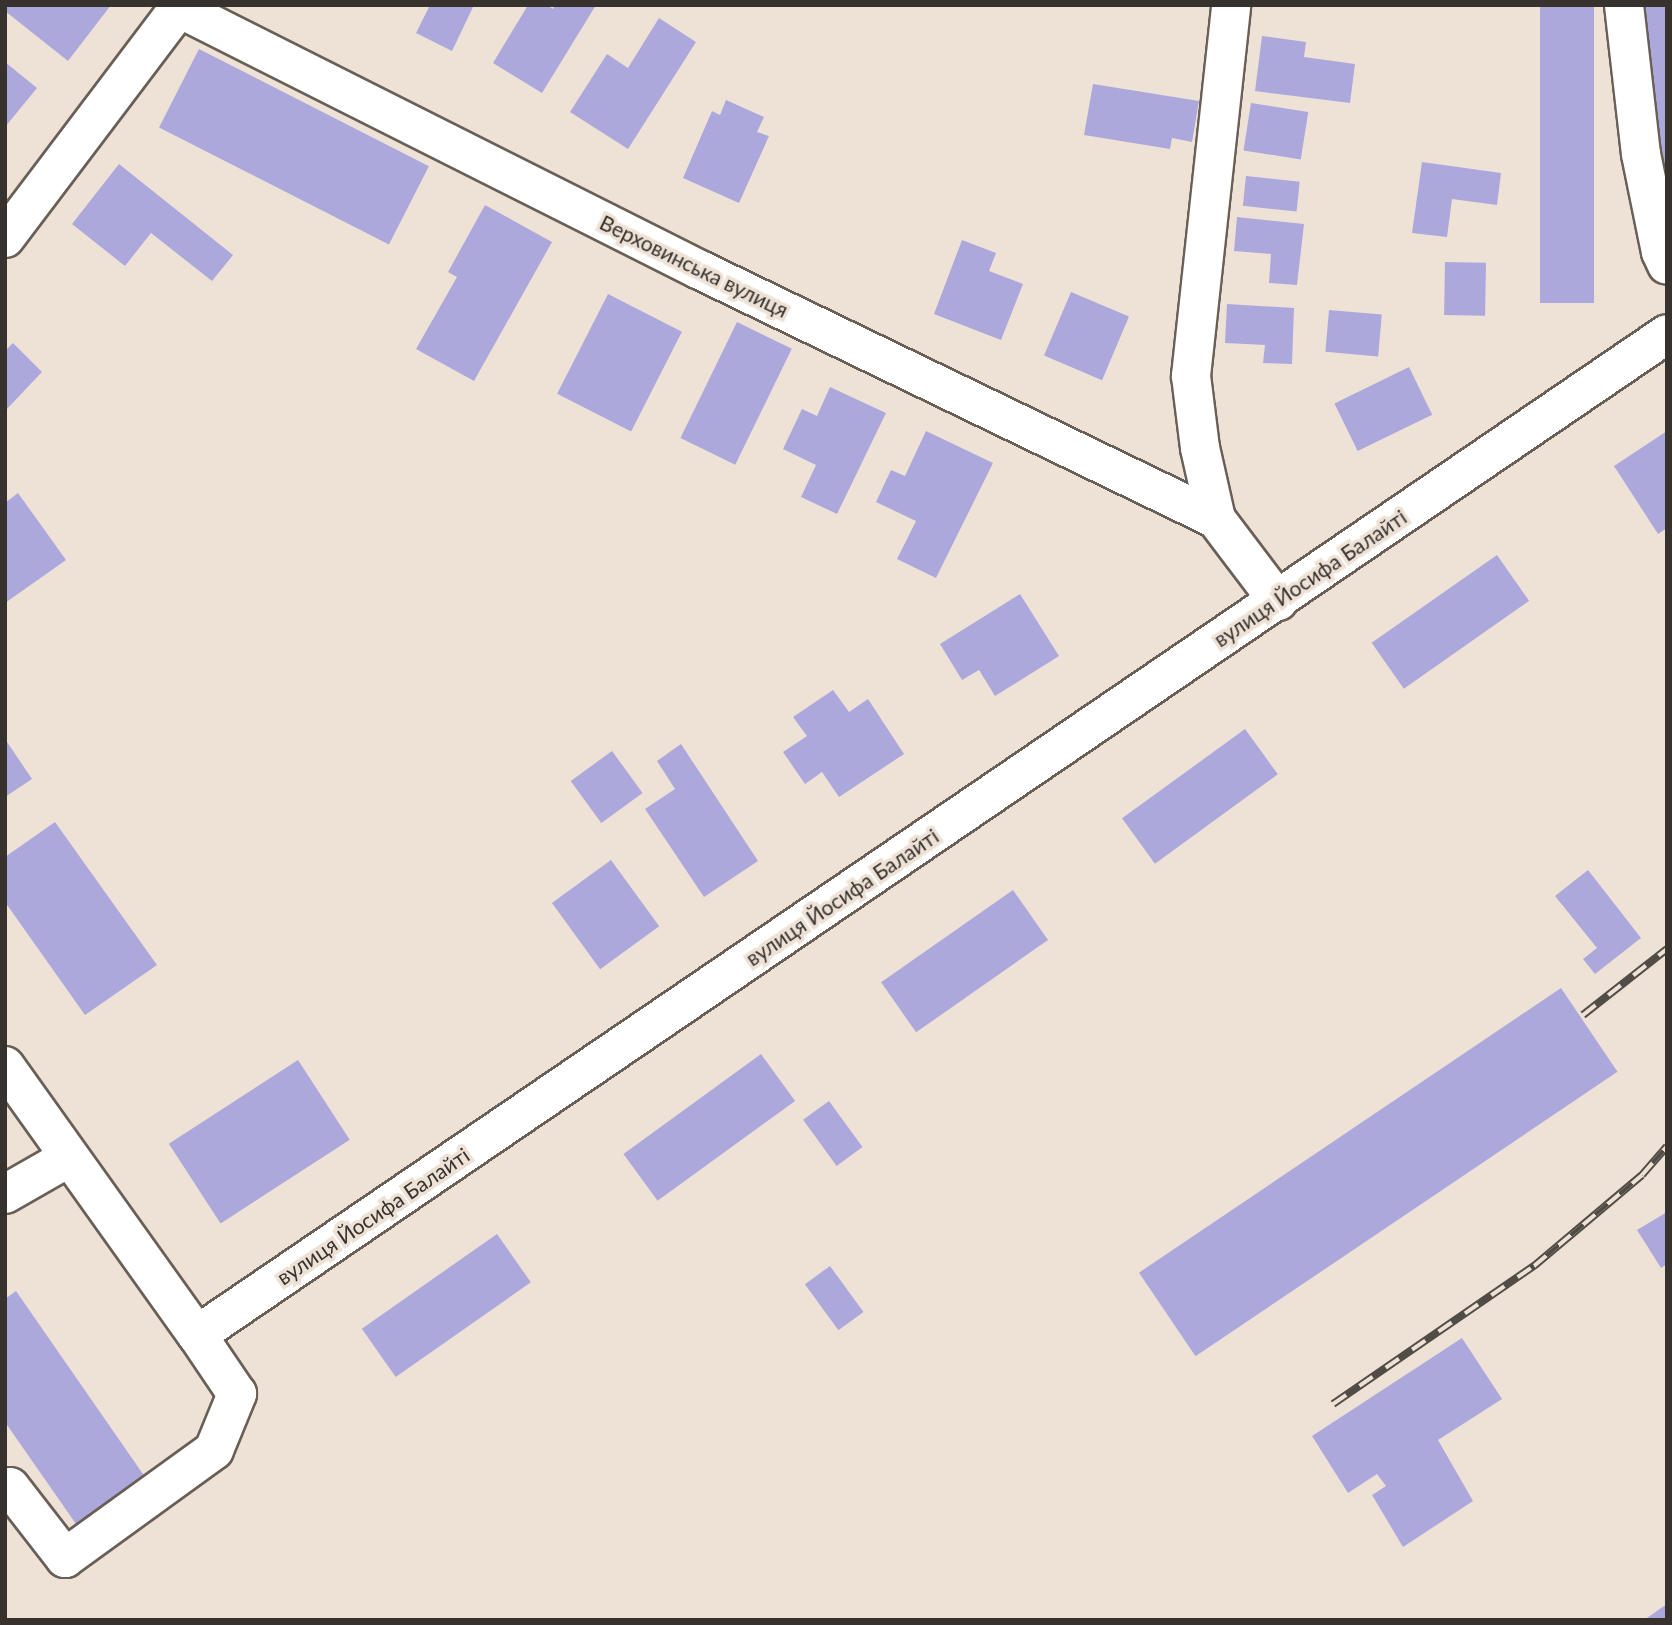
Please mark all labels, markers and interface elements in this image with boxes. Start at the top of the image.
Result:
street label: Верховинська вулиця [596,209,792,323]
street label: вулиця Йосифа Балайті [1209,504,1411,652]
street label: вулиця Йосифа Балайті [741,823,943,971]
street label: вулиця Йосифа Балайті [272,1142,474,1290]

